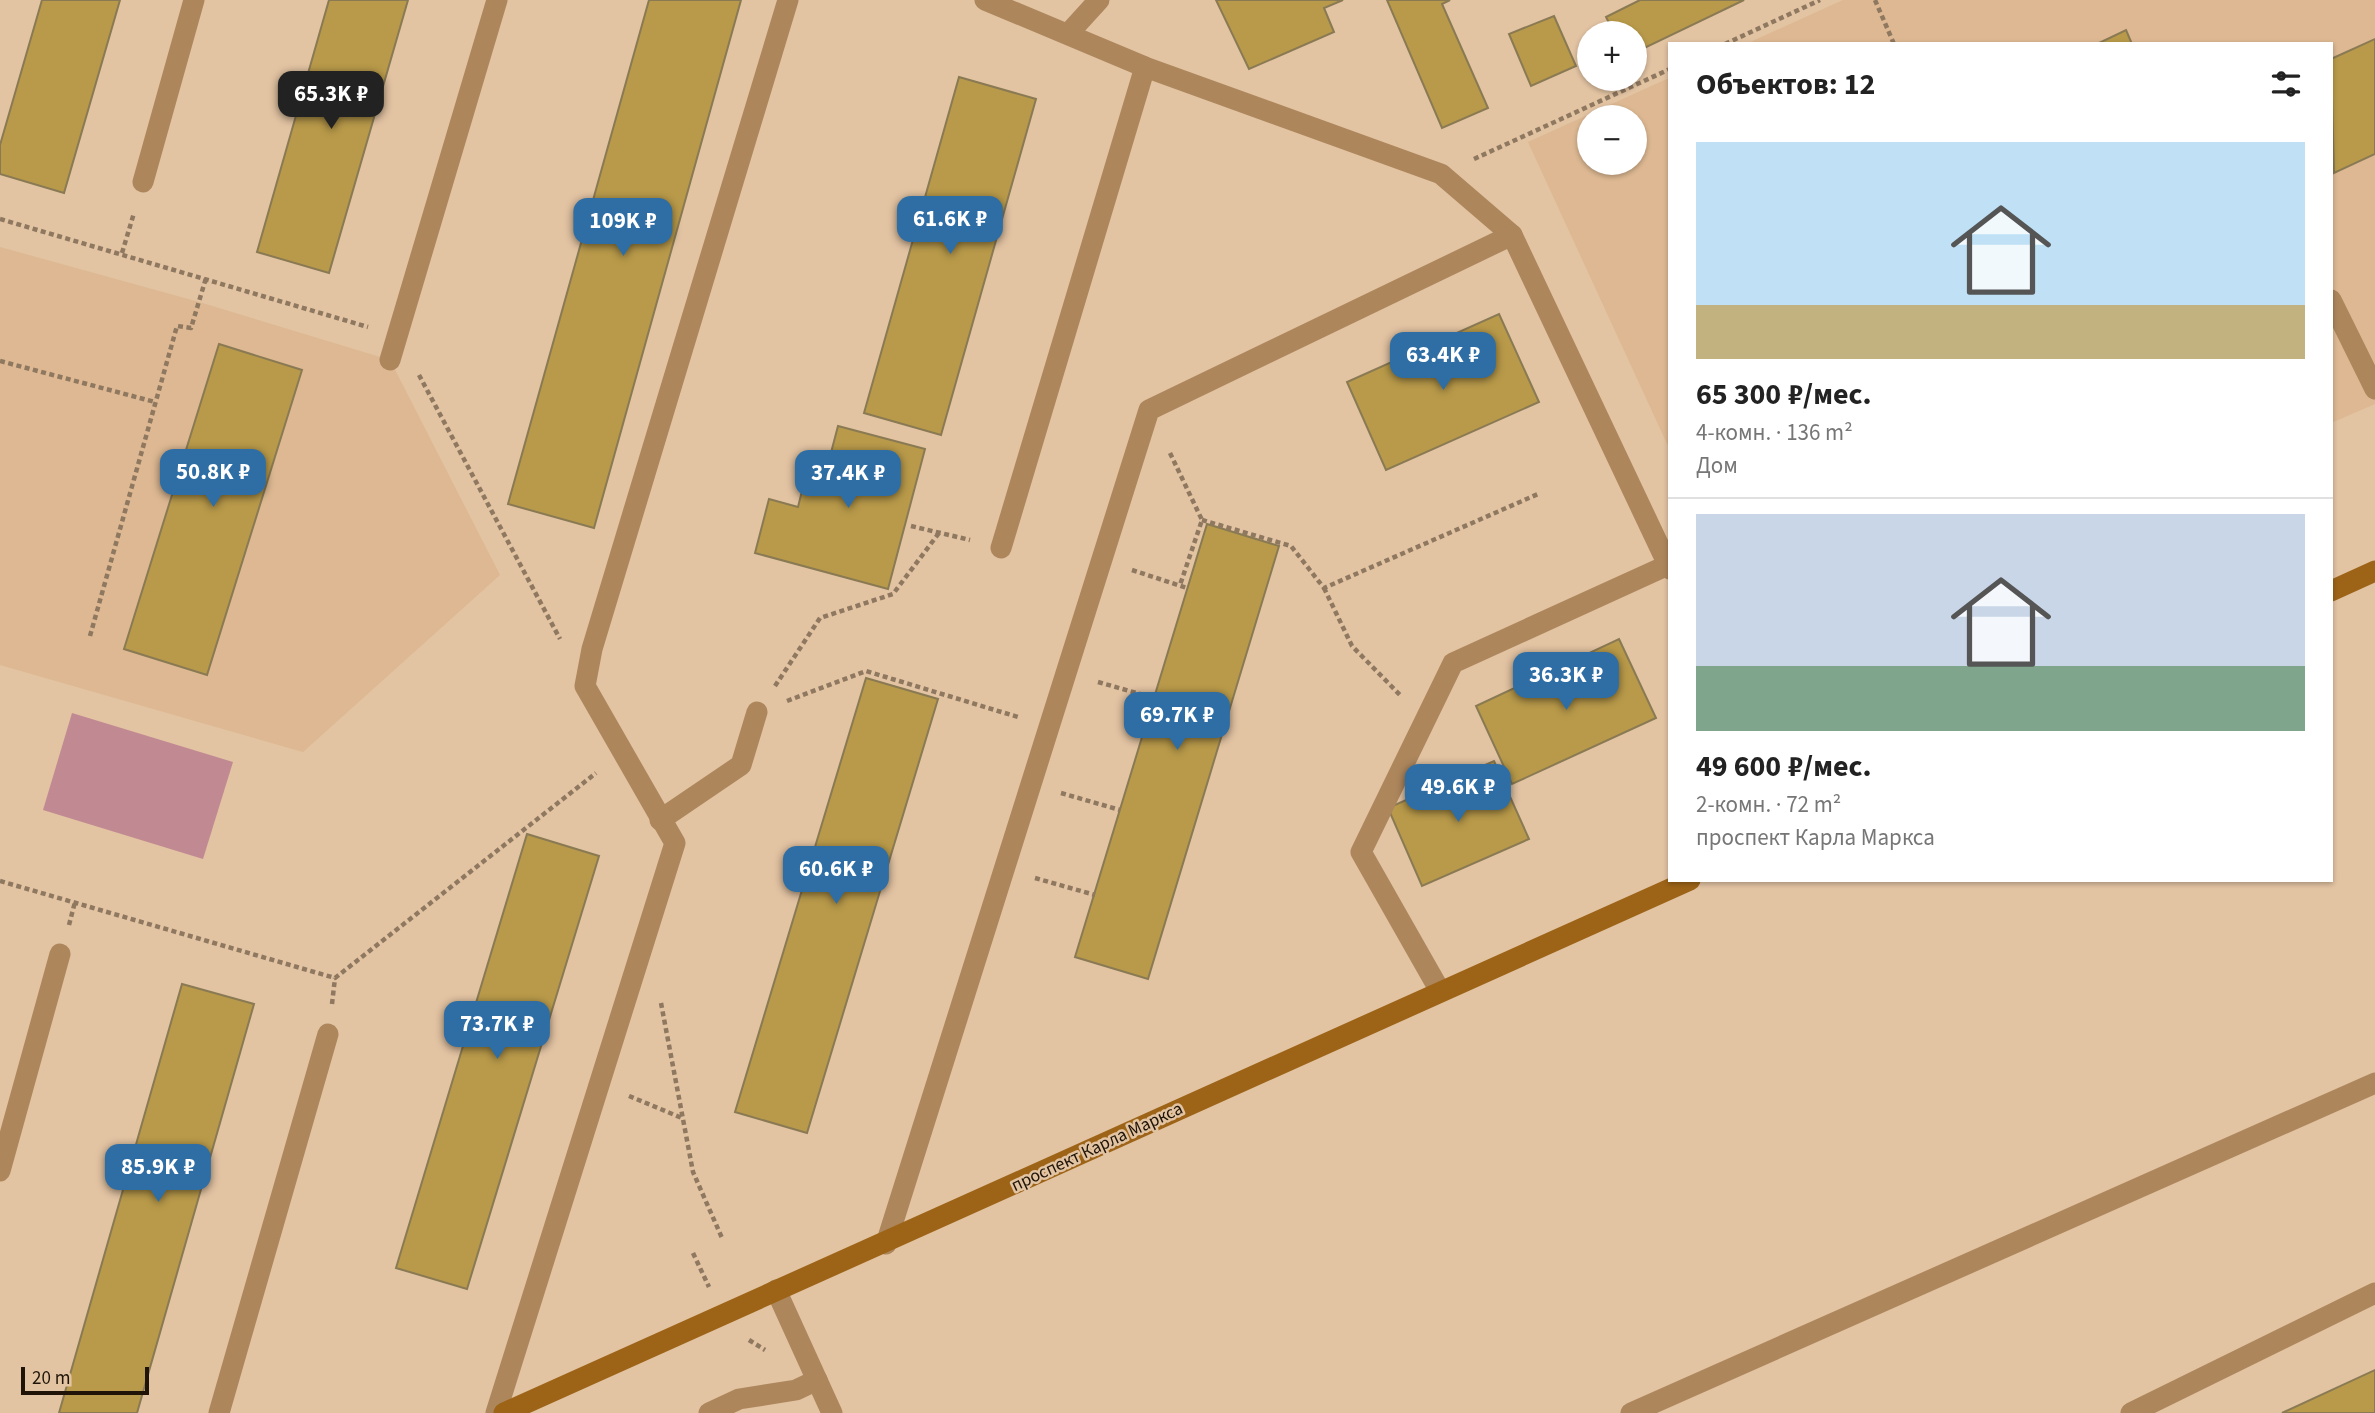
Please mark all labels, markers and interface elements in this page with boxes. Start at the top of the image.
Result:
map controls [1577,21,1647,175]
button: + [1577,21,1647,91]
text: Объектов: 12 [1696,63,1875,106]
icon: filters [2267,65,2305,103]
pin: 65.3K ₽ [266,72,396,131]
text: 65.3K ₽ [294,77,368,110]
button: − [1577,105,1647,175]
icon: home [1938,187,2064,313]
pin: 61.6K ₽ [885,196,1015,256]
pin: 109K ₽ [566,198,680,258]
text: 61.6K ₽ [913,202,987,235]
text: 109K ₽ [589,204,657,237]
pin: 63.4K ₽ [1378,332,1508,392]
text: 63.4K ₽ [1406,338,1480,371]
text: 65 300 ₽/мес. [1696,373,1872,416]
text: 4-комн. · 136 m² [1696,416,1853,449]
pin: 50.8K ₽ [148,449,278,509]
text: Дом [1696,449,1738,482]
pin: 37.4K ₽ [783,450,913,510]
text: 50.8K ₽ [176,455,250,488]
text: 37.4K ₽ [811,456,885,489]
icon: home [1938,559,2064,685]
pin: 36.3K ₽ [1501,652,1631,712]
text: 36.3K ₽ [1529,658,1603,691]
pin: 69.7K ₽ [1112,692,1242,752]
text: 69.7K ₽ [1140,698,1214,731]
text: 49 600 ₽/мес. [1696,745,1872,788]
pin: 49.6K ₽ [1393,764,1523,824]
text: 49.6K ₽ [1421,770,1495,803]
text: 2-комн. · 72 m² [1696,788,1841,821]
text: проспект Карла Маркса [1696,821,1935,854]
pin: 60.6K ₽ [771,846,901,906]
text: 60.6K ₽ [799,852,873,885]
pin: 73.7K ₽ [432,1002,562,1061]
text: 73.7K ₽ [460,1007,534,1040]
street label: проспект Карла Маркса [1007,1096,1187,1198]
pin: 85.9K ₽ [93,1144,223,1204]
text: 85.9K ₽ [121,1150,195,1183]
scale bar [21,1364,149,1396]
text: 20 m [32,1365,70,1392]

